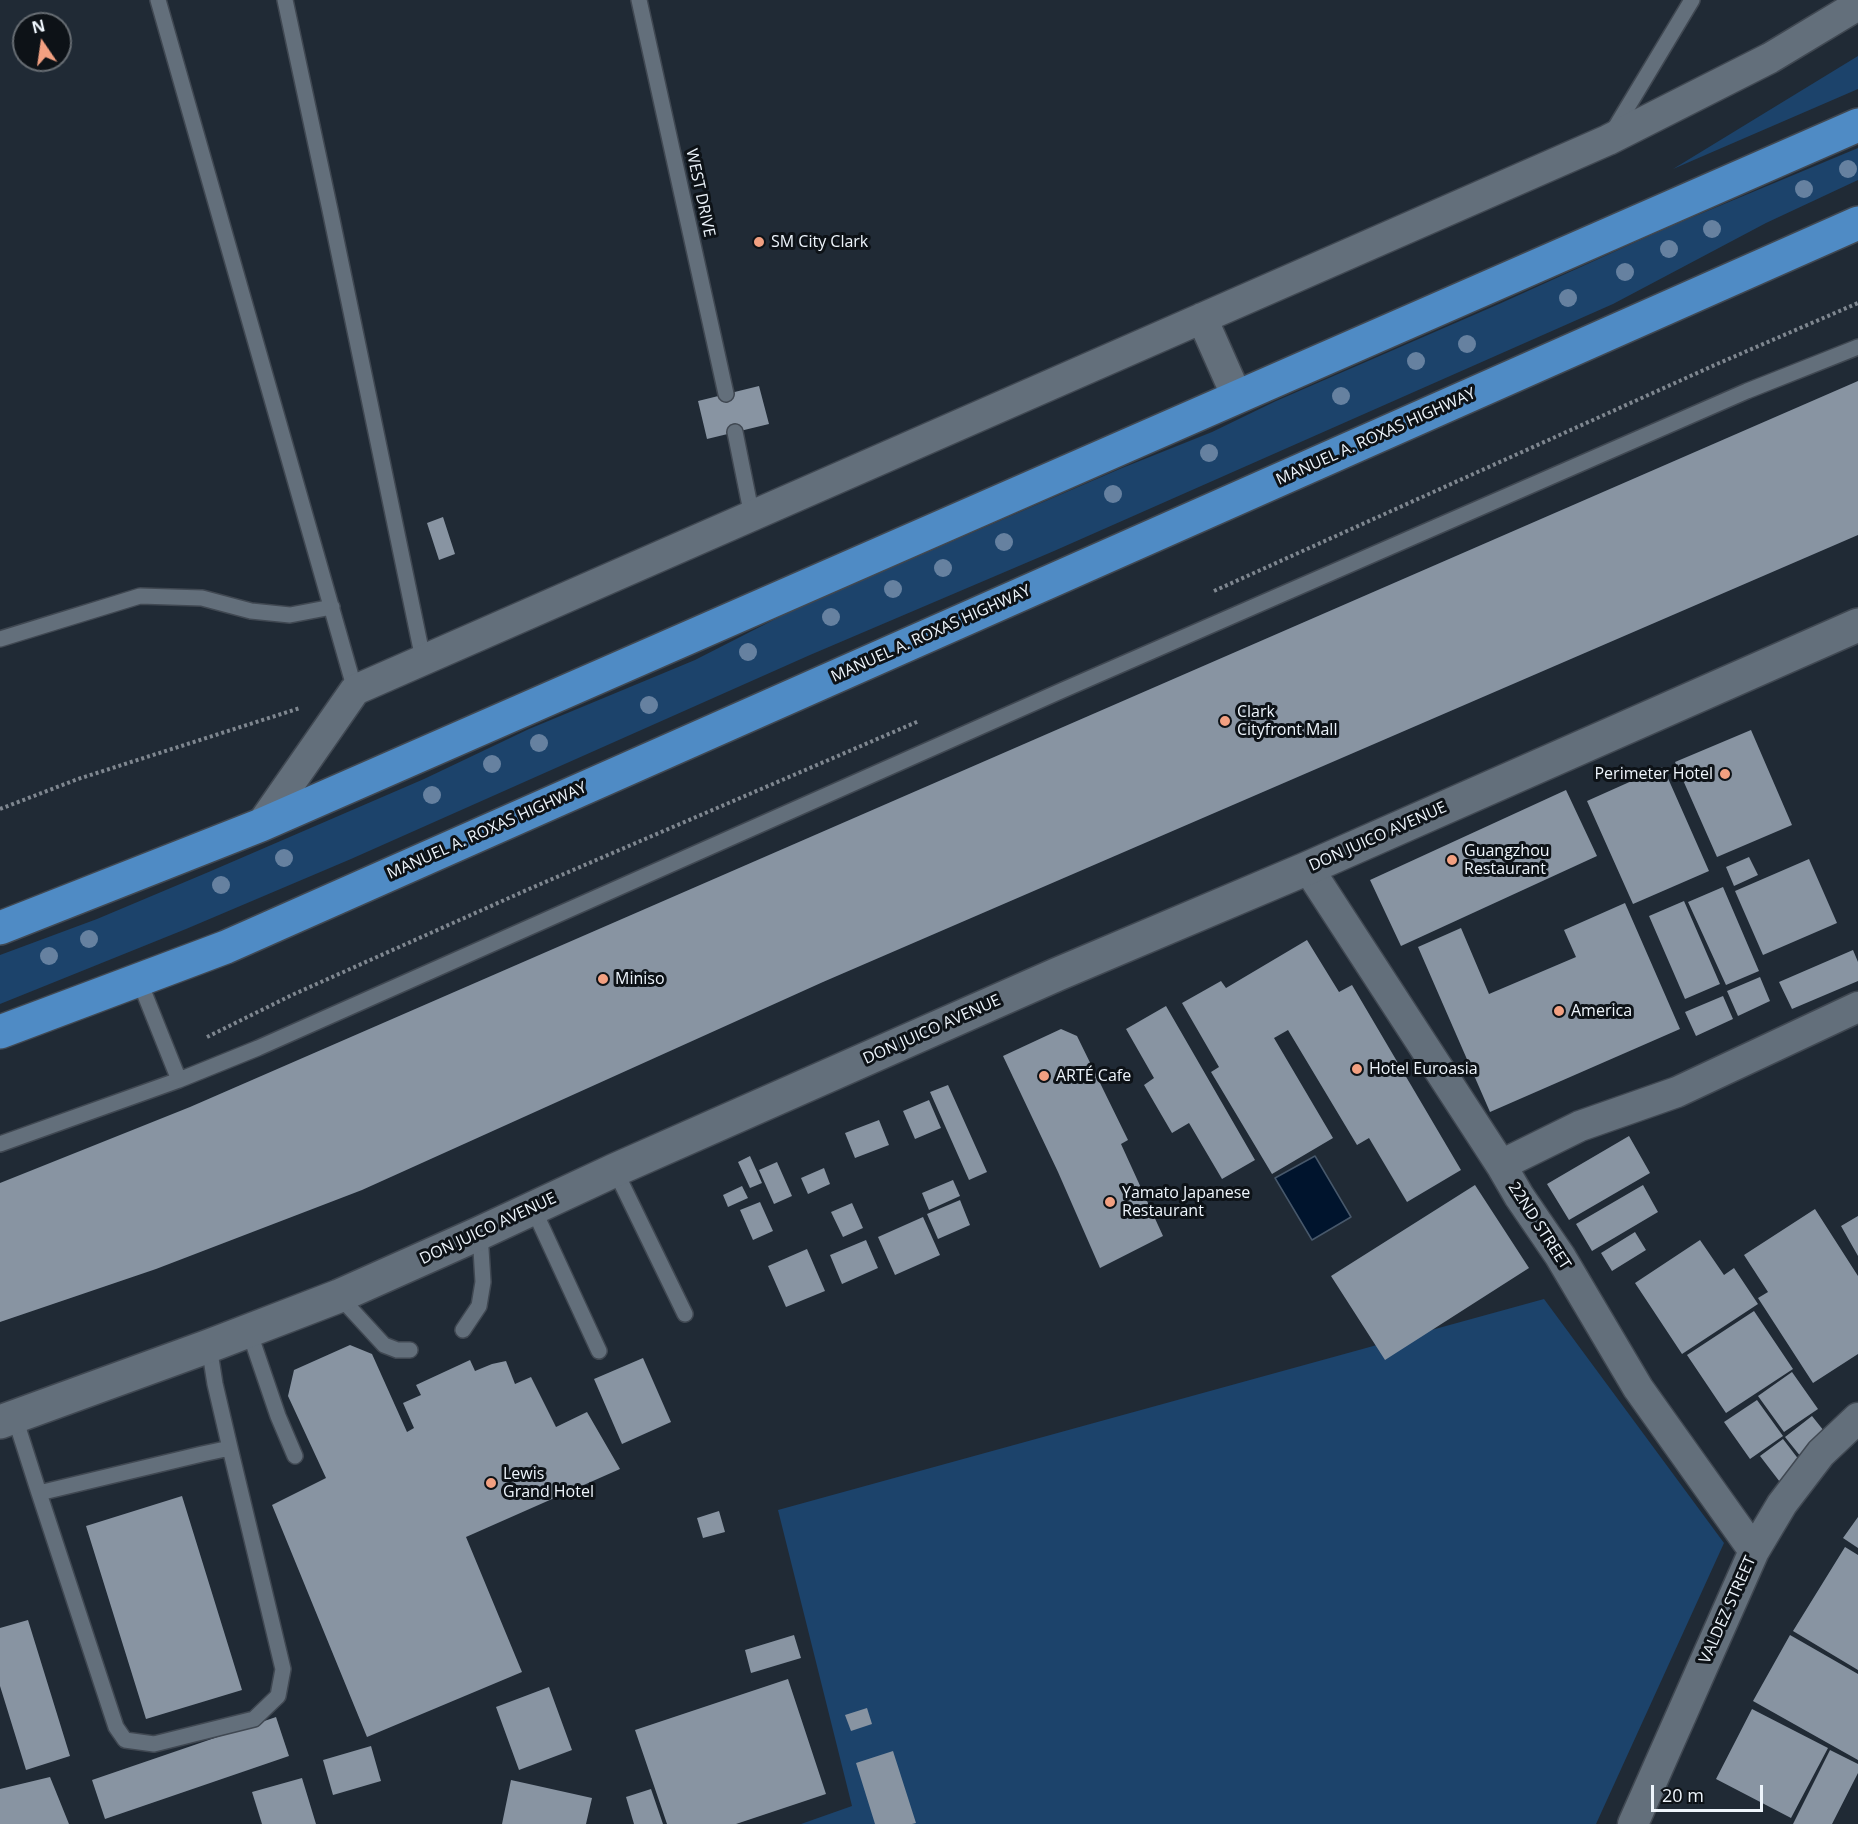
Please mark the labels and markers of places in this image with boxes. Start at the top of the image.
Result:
place label: SM City Clark [771,232,868,252]
marker: SM City Clark [752,235,766,249]
place label: Clark Cityfront Mall [1237,702,1337,740]
marker: Clark Cityfront Mall [1218,714,1232,728]
place label: Perimeter Hotel [1594,764,1713,784]
marker: Perimeter Hotel [1718,767,1732,781]
place label: Guangzhou Restaurant [1464,841,1550,879]
marker: Guangzhou Restaurant [1445,853,1459,867]
place label: Miniso [615,969,665,989]
marker: Miniso [596,972,610,986]
place label: America [1571,1001,1632,1021]
marker: America [1552,1004,1566,1018]
place label: Hotel Euroasia [1369,1059,1478,1079]
marker: Hotel Euroasia [1350,1062,1364,1076]
place label: ARTÉ Cafe [1056,1066,1131,1086]
marker: ARTÉ Cafe [1037,1069,1051,1083]
place label: Yamato Japanese Restaurant [1122,1183,1250,1221]
marker: Yamato Japanese Restaurant [1103,1195,1117,1209]
place label: Lewis Grand Hotel [503,1464,594,1502]
marker: Lewis Grand Hotel [484,1476,498,1490]

